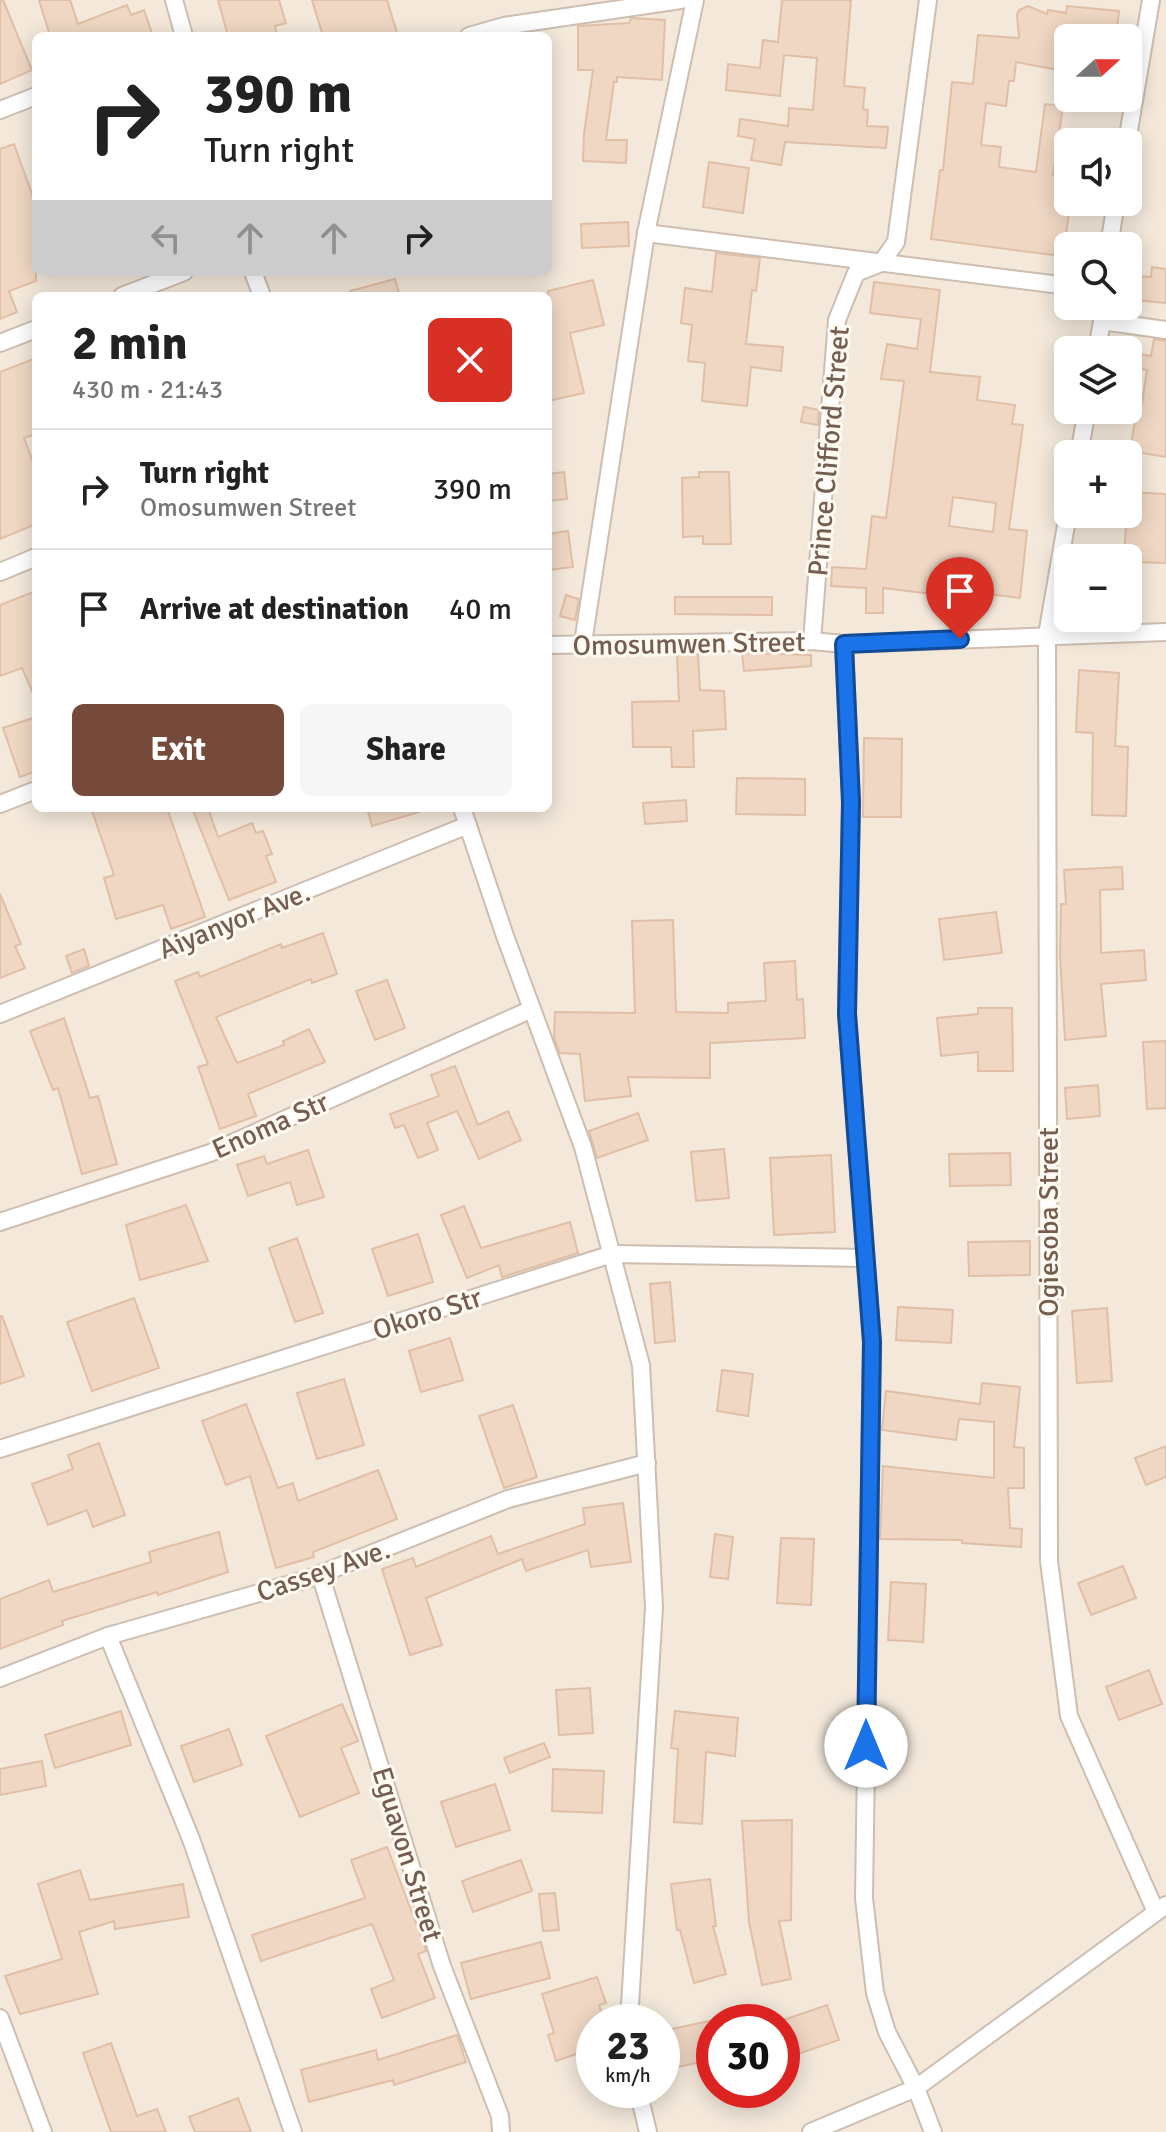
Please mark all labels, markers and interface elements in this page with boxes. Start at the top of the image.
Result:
north arrow [1054,24,1142,112]
map controls [1054,24,1142,632]
text: 390 m [204,59,352,128]
icon: right [72,64,176,168]
text: Turn right [204,128,354,173]
button: sound [1054,128,1142,216]
icon: left [144,216,188,260]
icon: ahead [228,216,272,260]
icon: ahead [312,216,356,260]
icon: right [396,216,440,260]
button: search [1054,232,1142,320]
text: 2 min [72,314,188,373]
button: close [428,318,512,402]
street label: Prince Clifford Street [801,324,857,578]
button: layers [1054,336,1142,424]
text: 430 m · 21:43 [72,374,223,406]
button: + [1054,440,1142,528]
text: Turn right [140,455,269,492]
icon: right [72,467,116,511]
text: 390 m [433,471,512,508]
text: Omosumwen Street [140,492,356,524]
button: − [1054,544,1142,632]
pin [926,557,994,639]
icon: arrive [938,569,982,613]
icon: arrive [72,587,116,631]
text: Arrive at destination [140,591,409,628]
text: 40 m [449,591,512,628]
street label: Omosumwen Street [572,625,806,663]
button: Exit [72,704,284,796]
button: Share [300,704,512,796]
street label: Aiyanyor Ave. [154,875,315,967]
street label: Enoma Str [207,1085,335,1167]
street label: Ogiesoba Street [1032,1127,1066,1317]
street label: Okoro Str [368,1280,487,1348]
street label: Cassey Ave. [252,1532,394,1610]
position arrow [824,1704,908,1788]
street label: Eguavon Street [364,1763,450,1946]
speed limit sign: 30 [696,2004,800,2108]
text: 23 [606,2021,650,2071]
text: km/h [605,2063,651,2088]

